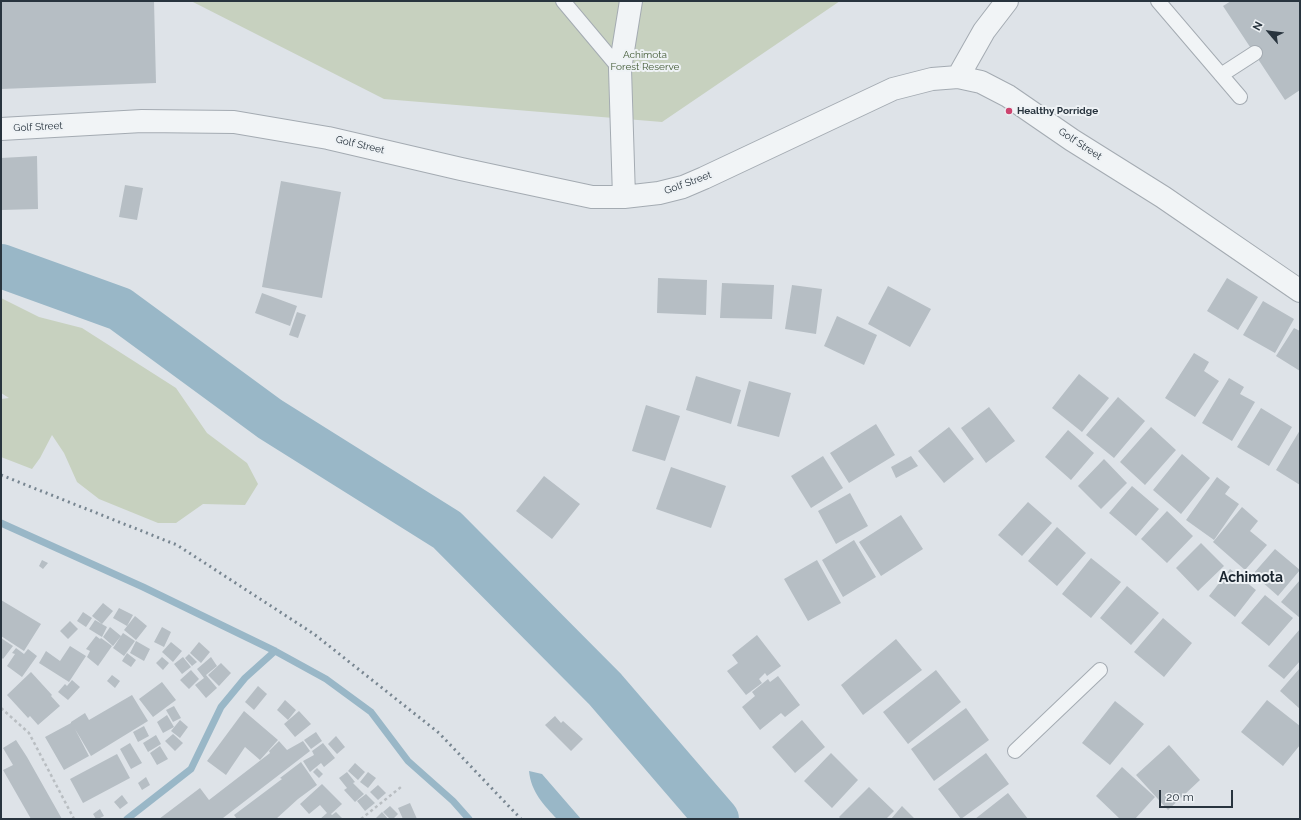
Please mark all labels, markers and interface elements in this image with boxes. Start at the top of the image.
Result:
north arrow [1249,12,1289,52]
text: N [1250,19,1266,33]
park label: Achimota Forest Reserve [611,49,679,72]
place label: Healthy Porridge [1017,105,1098,117]
marker: Healthy Porridge [1004,106,1014,116]
street label: Golf Street [13,120,63,134]
street label: Golf Street [1056,126,1104,162]
street label: Golf Street [335,134,385,156]
street label: Golf Street [663,169,713,197]
district label: Achimota [1219,570,1283,586]
scale bar [1161,782,1235,808]
text: 20 m [1166,790,1194,804]

